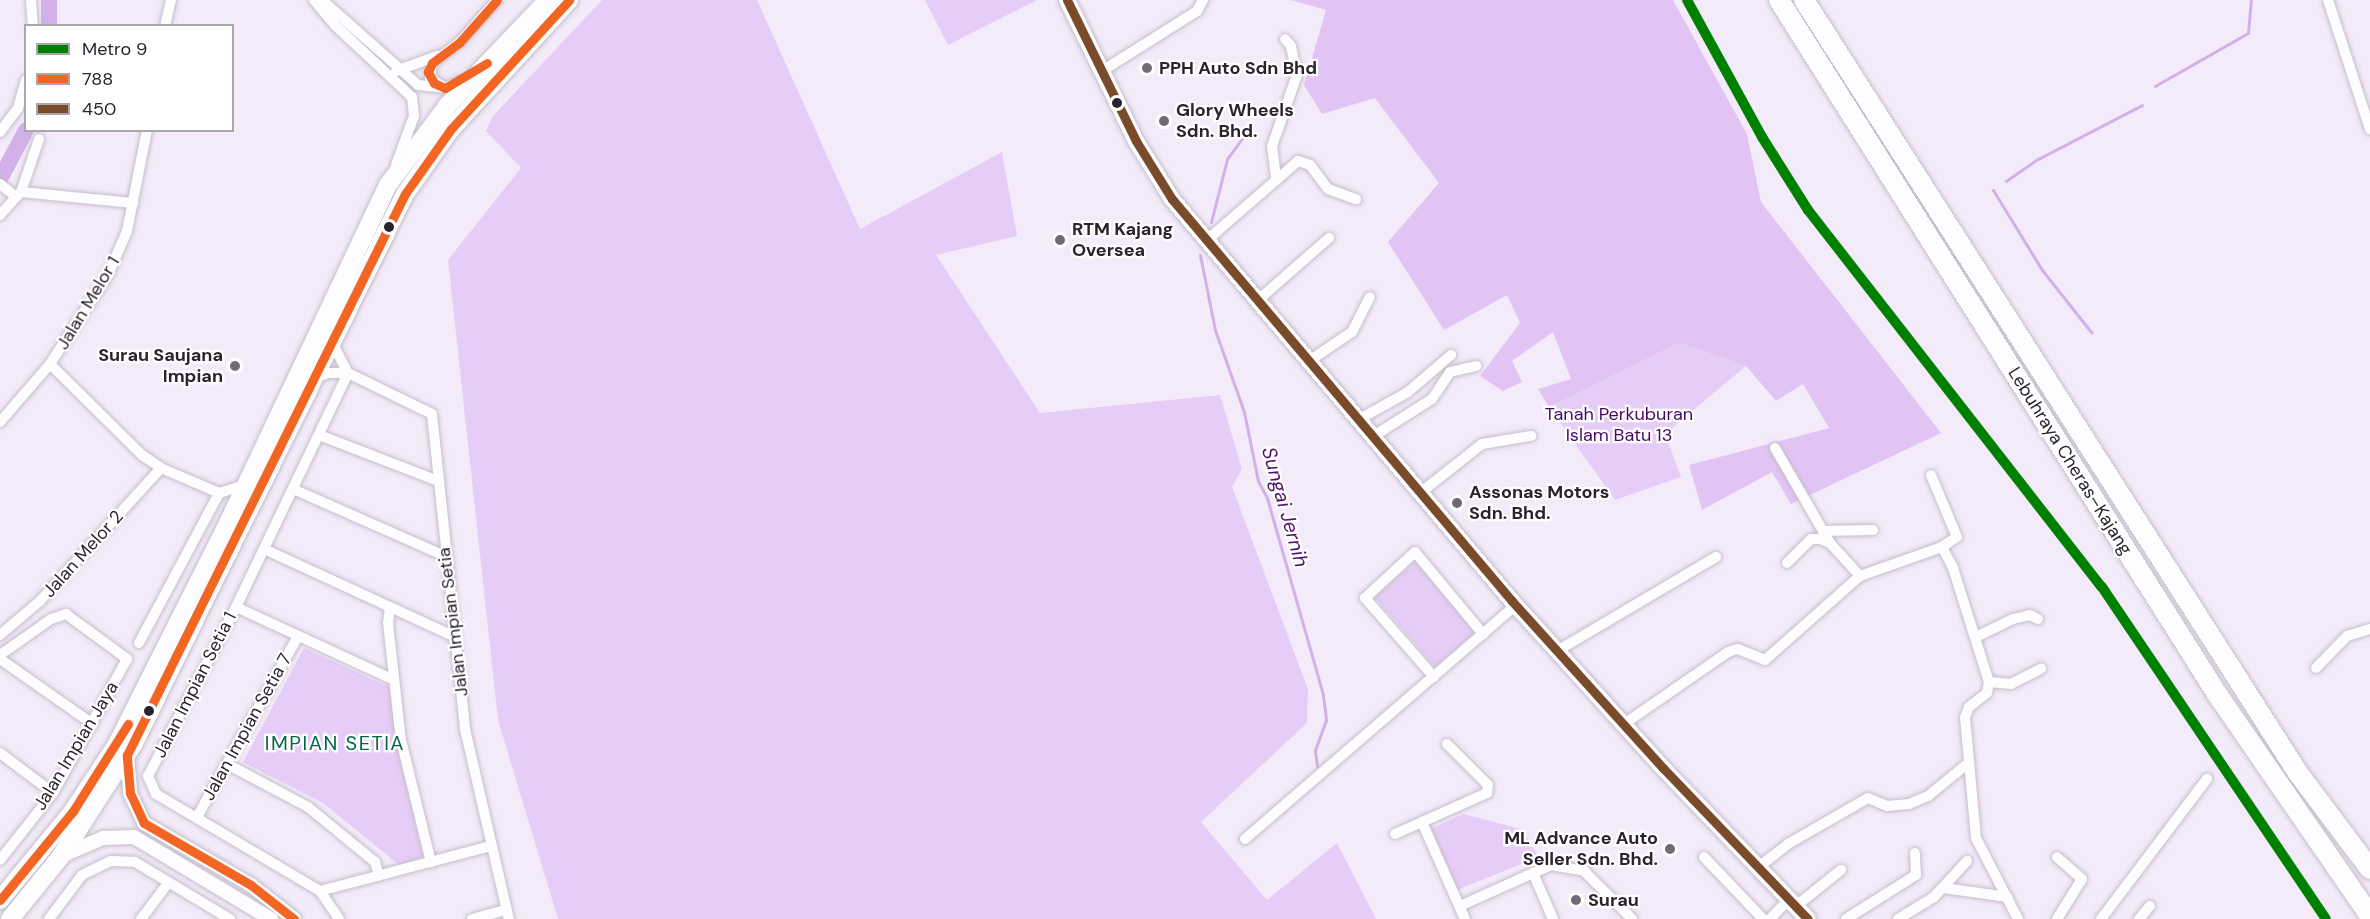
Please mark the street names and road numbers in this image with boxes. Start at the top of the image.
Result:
street label: Jalan Melor 1 [52,253,124,353]
street label: Lebuhraya Cheras–Kajang [2003,363,2137,559]
street label: Jalan Melor 2 [38,506,128,602]
street label: Jalan Impian Setia [433,546,473,698]
street label: Jalan Impian Setia 1 [149,609,241,761]
street label: Jalan Impian Setia 7 [198,650,296,804]
street label: Jalan Impian Jaya [29,678,123,814]

